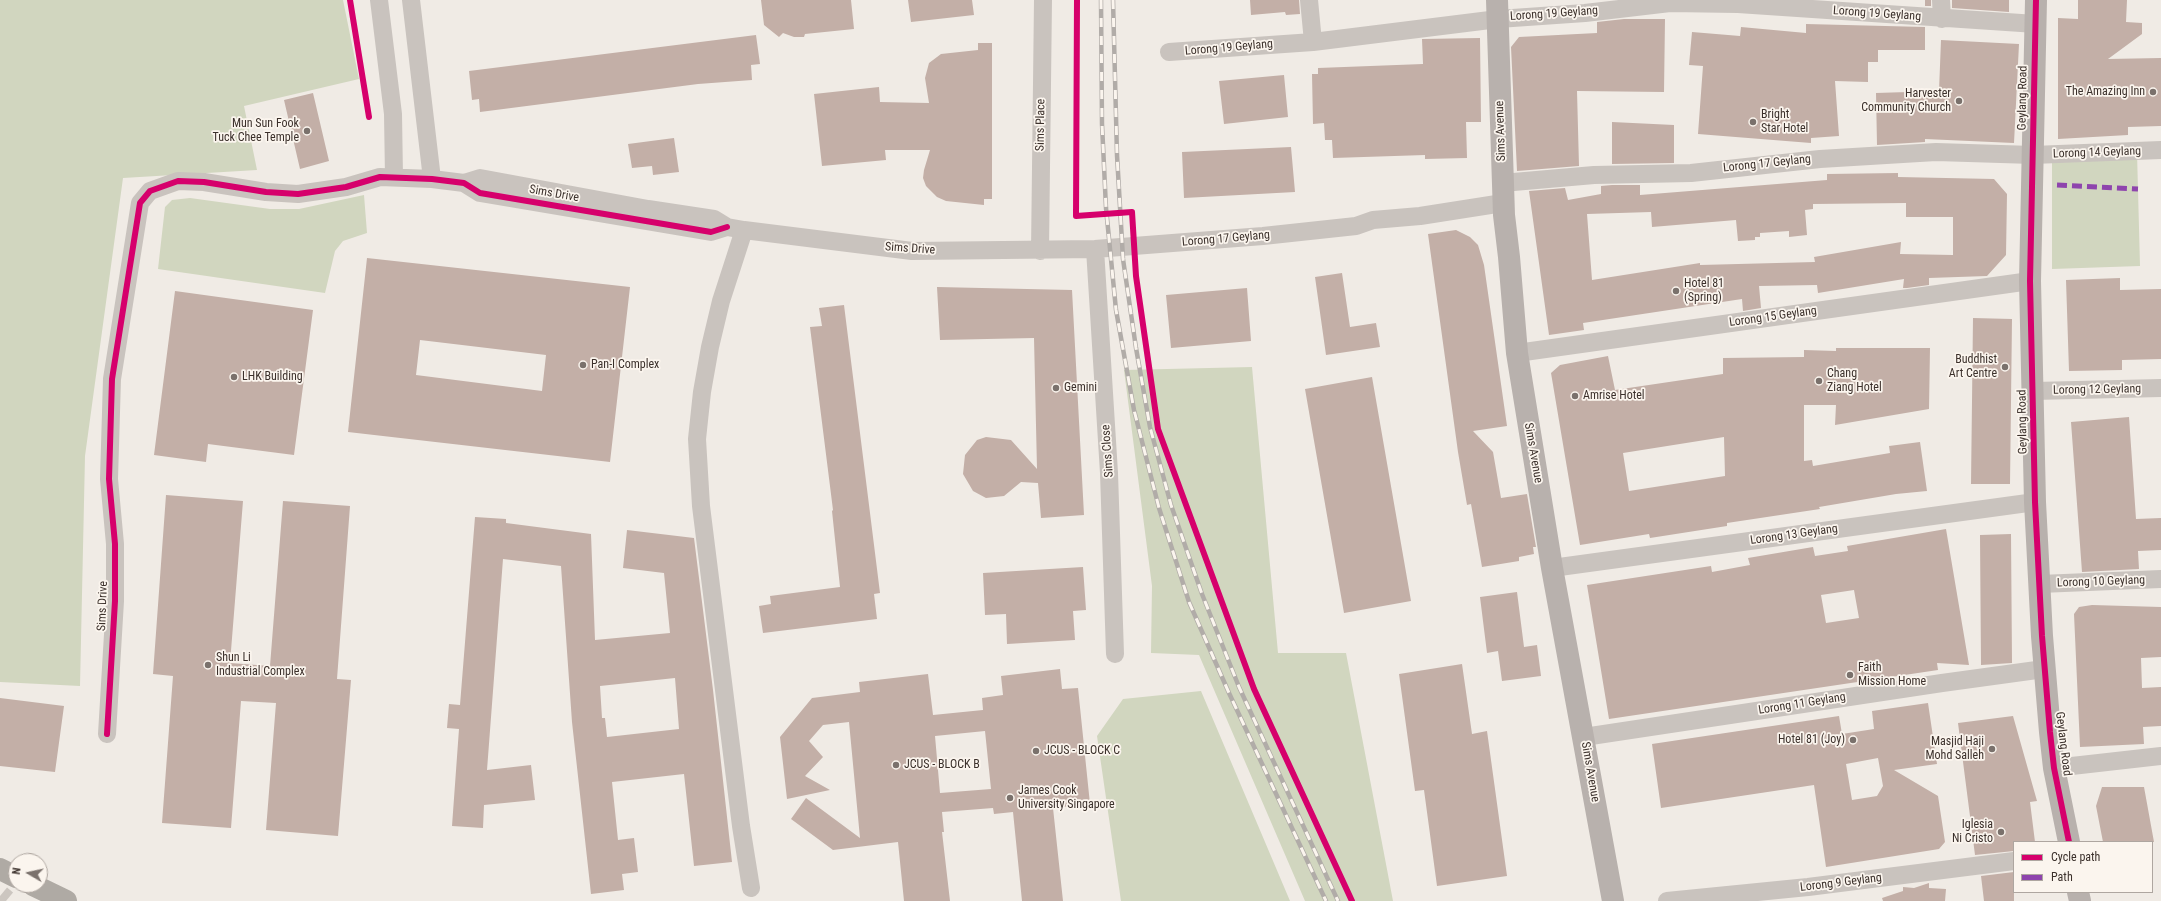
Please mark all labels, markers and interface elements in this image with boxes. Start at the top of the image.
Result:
street label: Lorong 19 Geylang [1509,4,1599,24]
street label: Lorong 19 Geylang [1832,4,1922,24]
street label: Lorong 19 Geylang [1184,37,1274,59]
street label: Geylang Road [2015,66,2031,130]
place label: The Amazing Inn [2066,85,2145,99]
place label: Harvester Community Church [1861,87,1951,115]
marker: The Amazing Inn [2148,87,2158,97]
marker: Harvester Community Church [1954,96,1964,106]
street label: Sims Place [1033,99,1049,151]
street label: Sims Avenue [1493,100,1509,162]
place label: Bright Star Hotel [1761,108,1808,136]
place label: Mun Sun Fook Tuck Chee Temple [213,117,299,145]
marker: Bright Star Hotel [1748,117,1758,127]
marker: Mun Sun Fook Tuck Chee Temple [302,126,312,136]
street label: Lorong 14 Geylang [2053,144,2141,162]
street label: Lorong 17 Geylang [1722,152,1812,176]
street label: Sims Drive [528,183,580,205]
street label: Lorong 17 Geylang [1181,228,1271,250]
street label: Sims Drive [884,240,936,258]
place label: Hotel 81 (Spring) [1684,277,1724,305]
marker: Hotel 81 (Spring) [1671,286,1681,296]
street label: Lorong 15 Geylang [1728,304,1818,330]
place label: Buddhist Art Centre [1949,353,1997,381]
place label: Pan-I Complex [591,358,659,372]
marker: Pan-I Complex [578,360,588,370]
marker: Buddhist Art Centre [2000,362,2010,372]
place label: Chang Ziang Hotel [1827,367,1882,395]
place label: LHK Building [242,370,303,384]
marker: LHK Building [229,372,239,382]
marker: Chang Ziang Hotel [1814,376,1824,386]
place label: Gemini [1064,381,1097,395]
street label: Lorong 12 Geylang [2053,382,2141,398]
marker: Gemini [1051,383,1061,393]
place label: Amrise Hotel [1583,389,1645,403]
street label: Geylang Road [2015,390,2031,454]
marker: Amrise Hotel [1570,391,1580,401]
street label: Sims Avenue [1521,422,1545,484]
street label: Sims Close [1099,424,1117,478]
street label: Lorong 13 Geylang [1749,522,1839,548]
street label: Lorong 10 Geylang [2057,573,2145,591]
street label: Sims Drive [95,581,111,631]
place label: Shun Li Industrial Complex [216,651,305,679]
marker: Shun Li Industrial Complex [203,660,213,670]
place label: Faith Mission Home [1858,661,1926,689]
marker: Faith Mission Home [1845,670,1855,680]
street label: Lorong 11 Geylang [1757,690,1847,718]
street label: Geylang Road [2052,711,2074,777]
place label: Hotel 81 (Joy) [1778,733,1845,747]
marker: Hotel 81 (Joy) [1848,735,1858,745]
place label: Masjid Haji Mohd Salleh [1926,735,1984,763]
street label: Sims Avenue [1578,741,1602,803]
place label: JCUS - BLOCK C [1044,744,1120,758]
marker: Masjid Haji Mohd Salleh [1987,744,1997,754]
marker: JCUS - BLOCK C [1031,746,1041,756]
place label: JCUS - BLOCK B [904,758,980,772]
marker: JCUS - BLOCK B [891,760,901,770]
place label: James Cook University Singapore [1018,784,1115,812]
marker: James Cook University Singapore [1005,793,1015,803]
place label: Iglesia Ni Cristo [1952,818,1993,846]
marker: Iglesia Ni Cristo [1996,827,2006,837]
legend [2013,841,2153,893]
text: Cycle path [2051,850,2100,864]
north arrow [8,853,48,893]
text: N [10,867,24,876]
text: Path [2051,870,2073,884]
street label: Lorong 9 Geylang [1799,871,1883,895]

